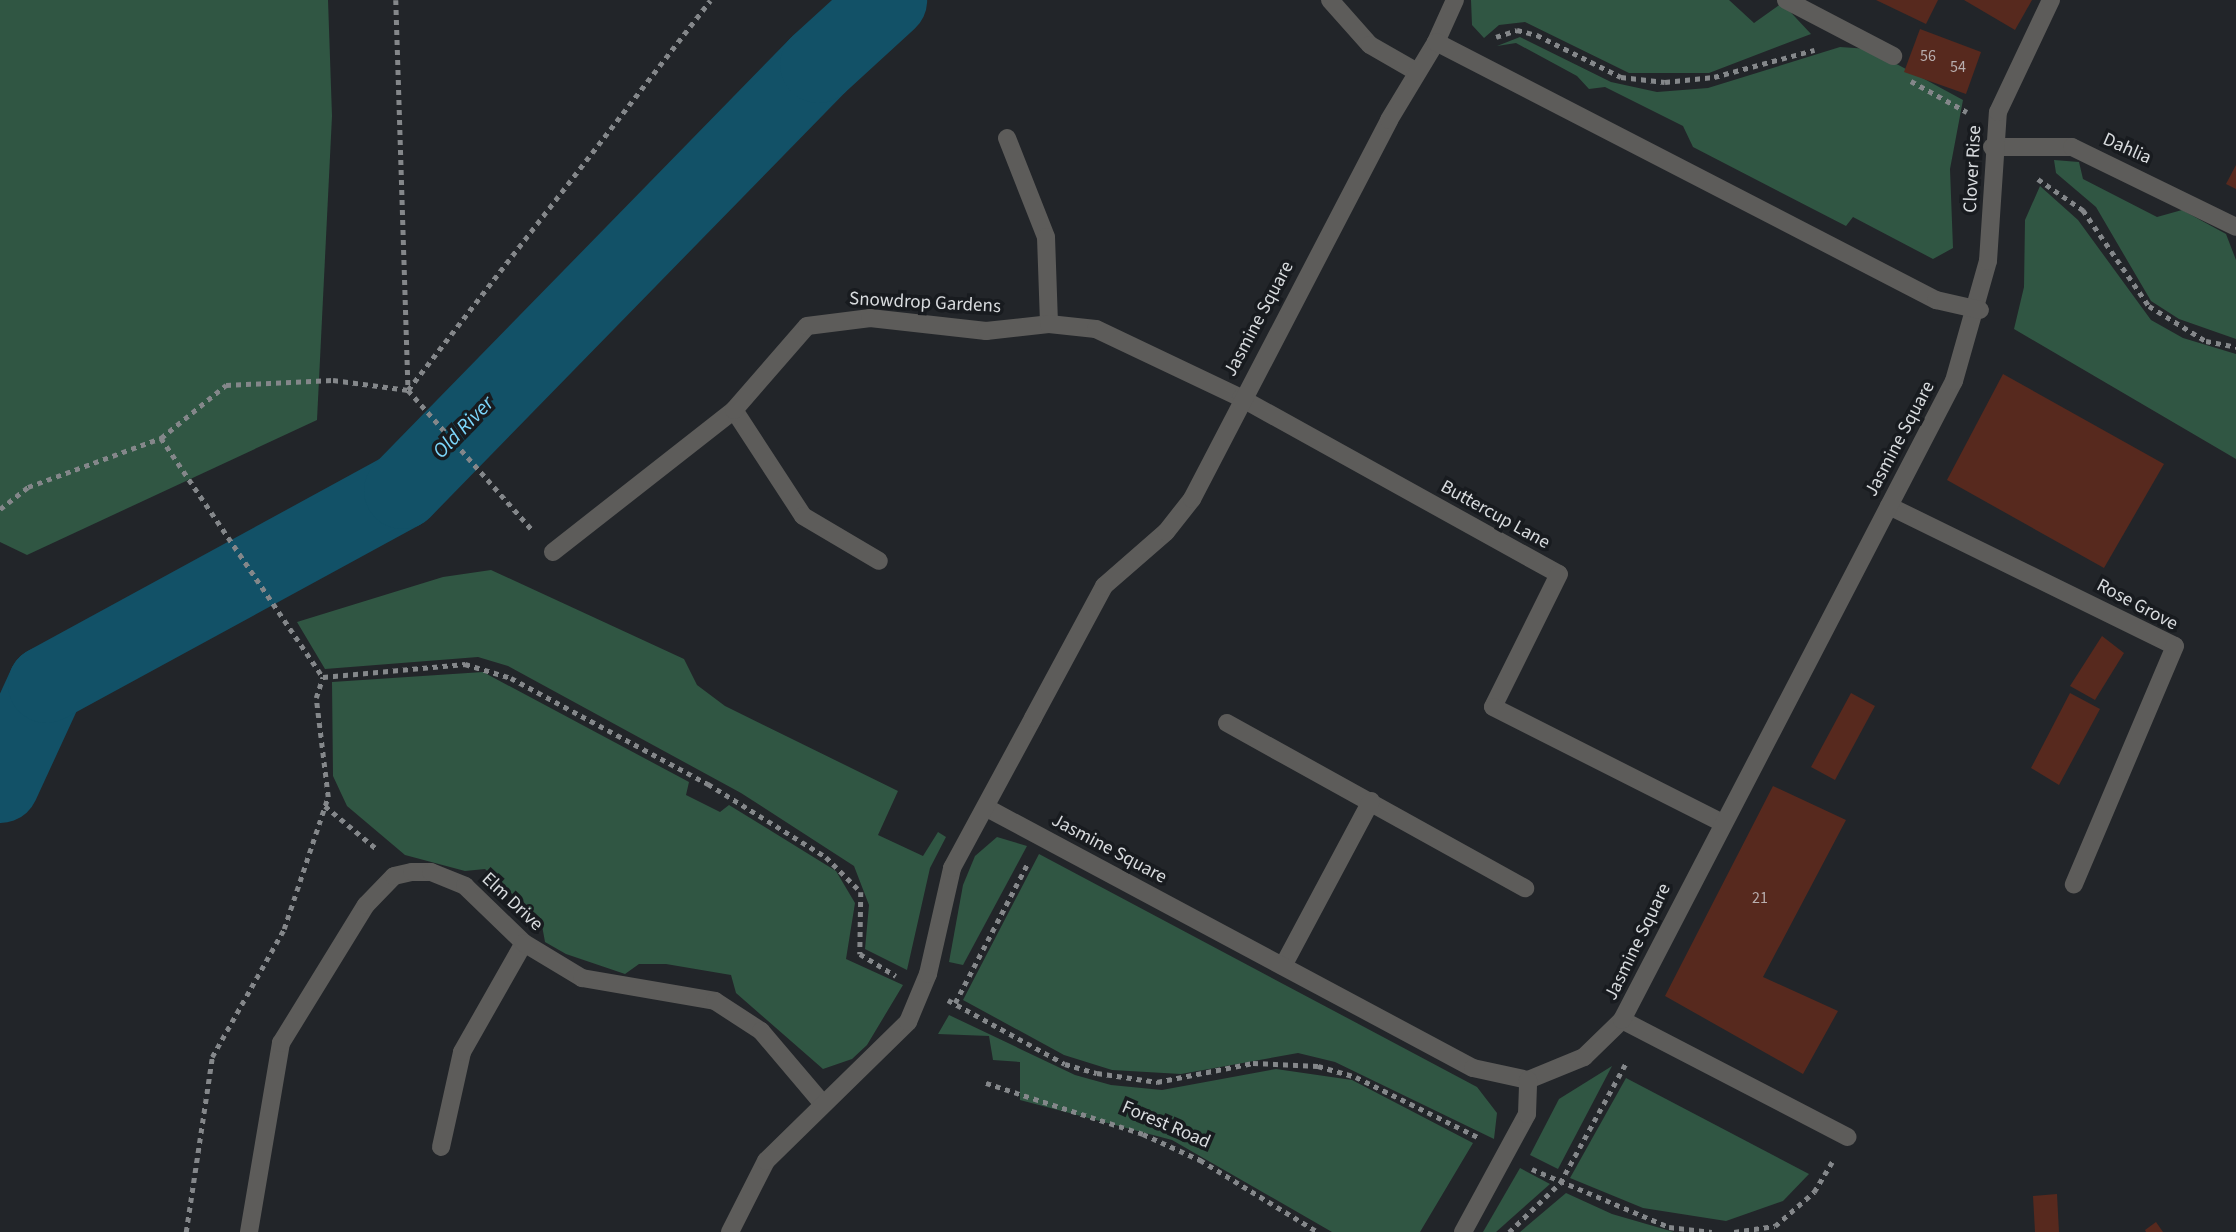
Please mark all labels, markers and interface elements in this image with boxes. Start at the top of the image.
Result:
house number: 56 [1920,46,1936,66]
house number: 54 [1950,57,1966,77]
street label: Clover Rise [1959,125,1987,213]
street label: Dahlia [2099,128,2155,170]
street label: Jasmine Square [1219,258,1299,380]
street label: Snowdrop Gardens [849,288,1001,318]
street label: Jasmine Square [1860,378,1940,500]
water label: Old River [427,390,499,464]
street label: Buttercup Lane [1436,476,1554,554]
street label: Rose Grove [2093,574,2181,636]
street label: Jasmine Square [1048,809,1170,889]
street label: Elm Drive [477,868,547,936]
street label: Jasmine Square [1600,880,1676,1004]
house number: 21 [1752,888,1768,908]
street label: Forest Road [1118,1096,1214,1154]

